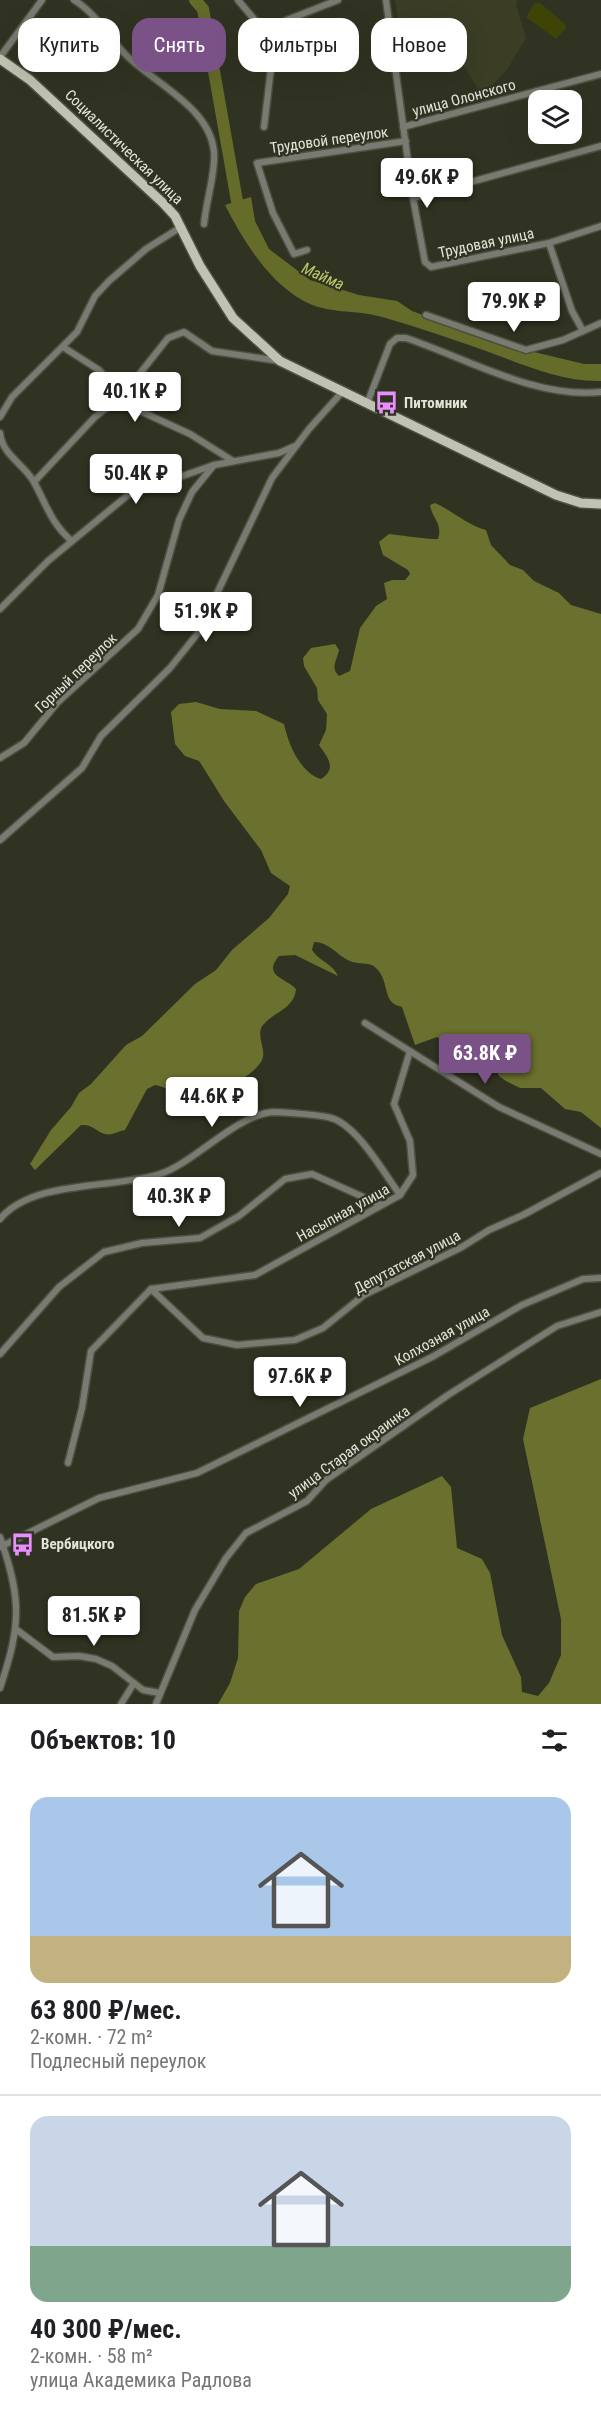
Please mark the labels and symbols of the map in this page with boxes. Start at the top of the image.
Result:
street label: улица Олонского [410,76,518,120]
street label: Социалистическая улица [61,86,187,208]
street label: Трудовой переулок [269,123,389,157]
pin: 49.6K ₽ [372,158,482,209]
street label: Трудовая улица [436,224,536,262]
water label: Майма [299,258,347,294]
pin: 79.9K ₽ [459,282,569,333]
pin: 40.1K ₽ [80,372,190,423]
bus stop icon: Питомник [373,390,399,416]
place label: Питомник [404,394,468,412]
pin: 50.4K ₽ [81,454,191,505]
pin: 51.9K ₽ [151,592,261,643]
street label: Горный переулок [31,629,121,717]
pin: 63.8K ₽ [430,1034,540,1085]
pin: 44.6K ₽ [157,1077,267,1128]
pin: 40.3K ₽ [124,1177,234,1228]
street label: Насыпная улица [294,1180,392,1246]
street label: Депутатская улица [351,1226,463,1298]
street label: Колхозная улица [391,1302,493,1370]
pin: 97.6K ₽ [245,1357,355,1408]
street label: улица Старая окраинка [285,1402,413,1502]
bus stop icon: Вербицкого [10,1531,36,1557]
place label: Вербицкого [41,1535,115,1553]
pin: 81.5K ₽ [39,1596,149,1647]

